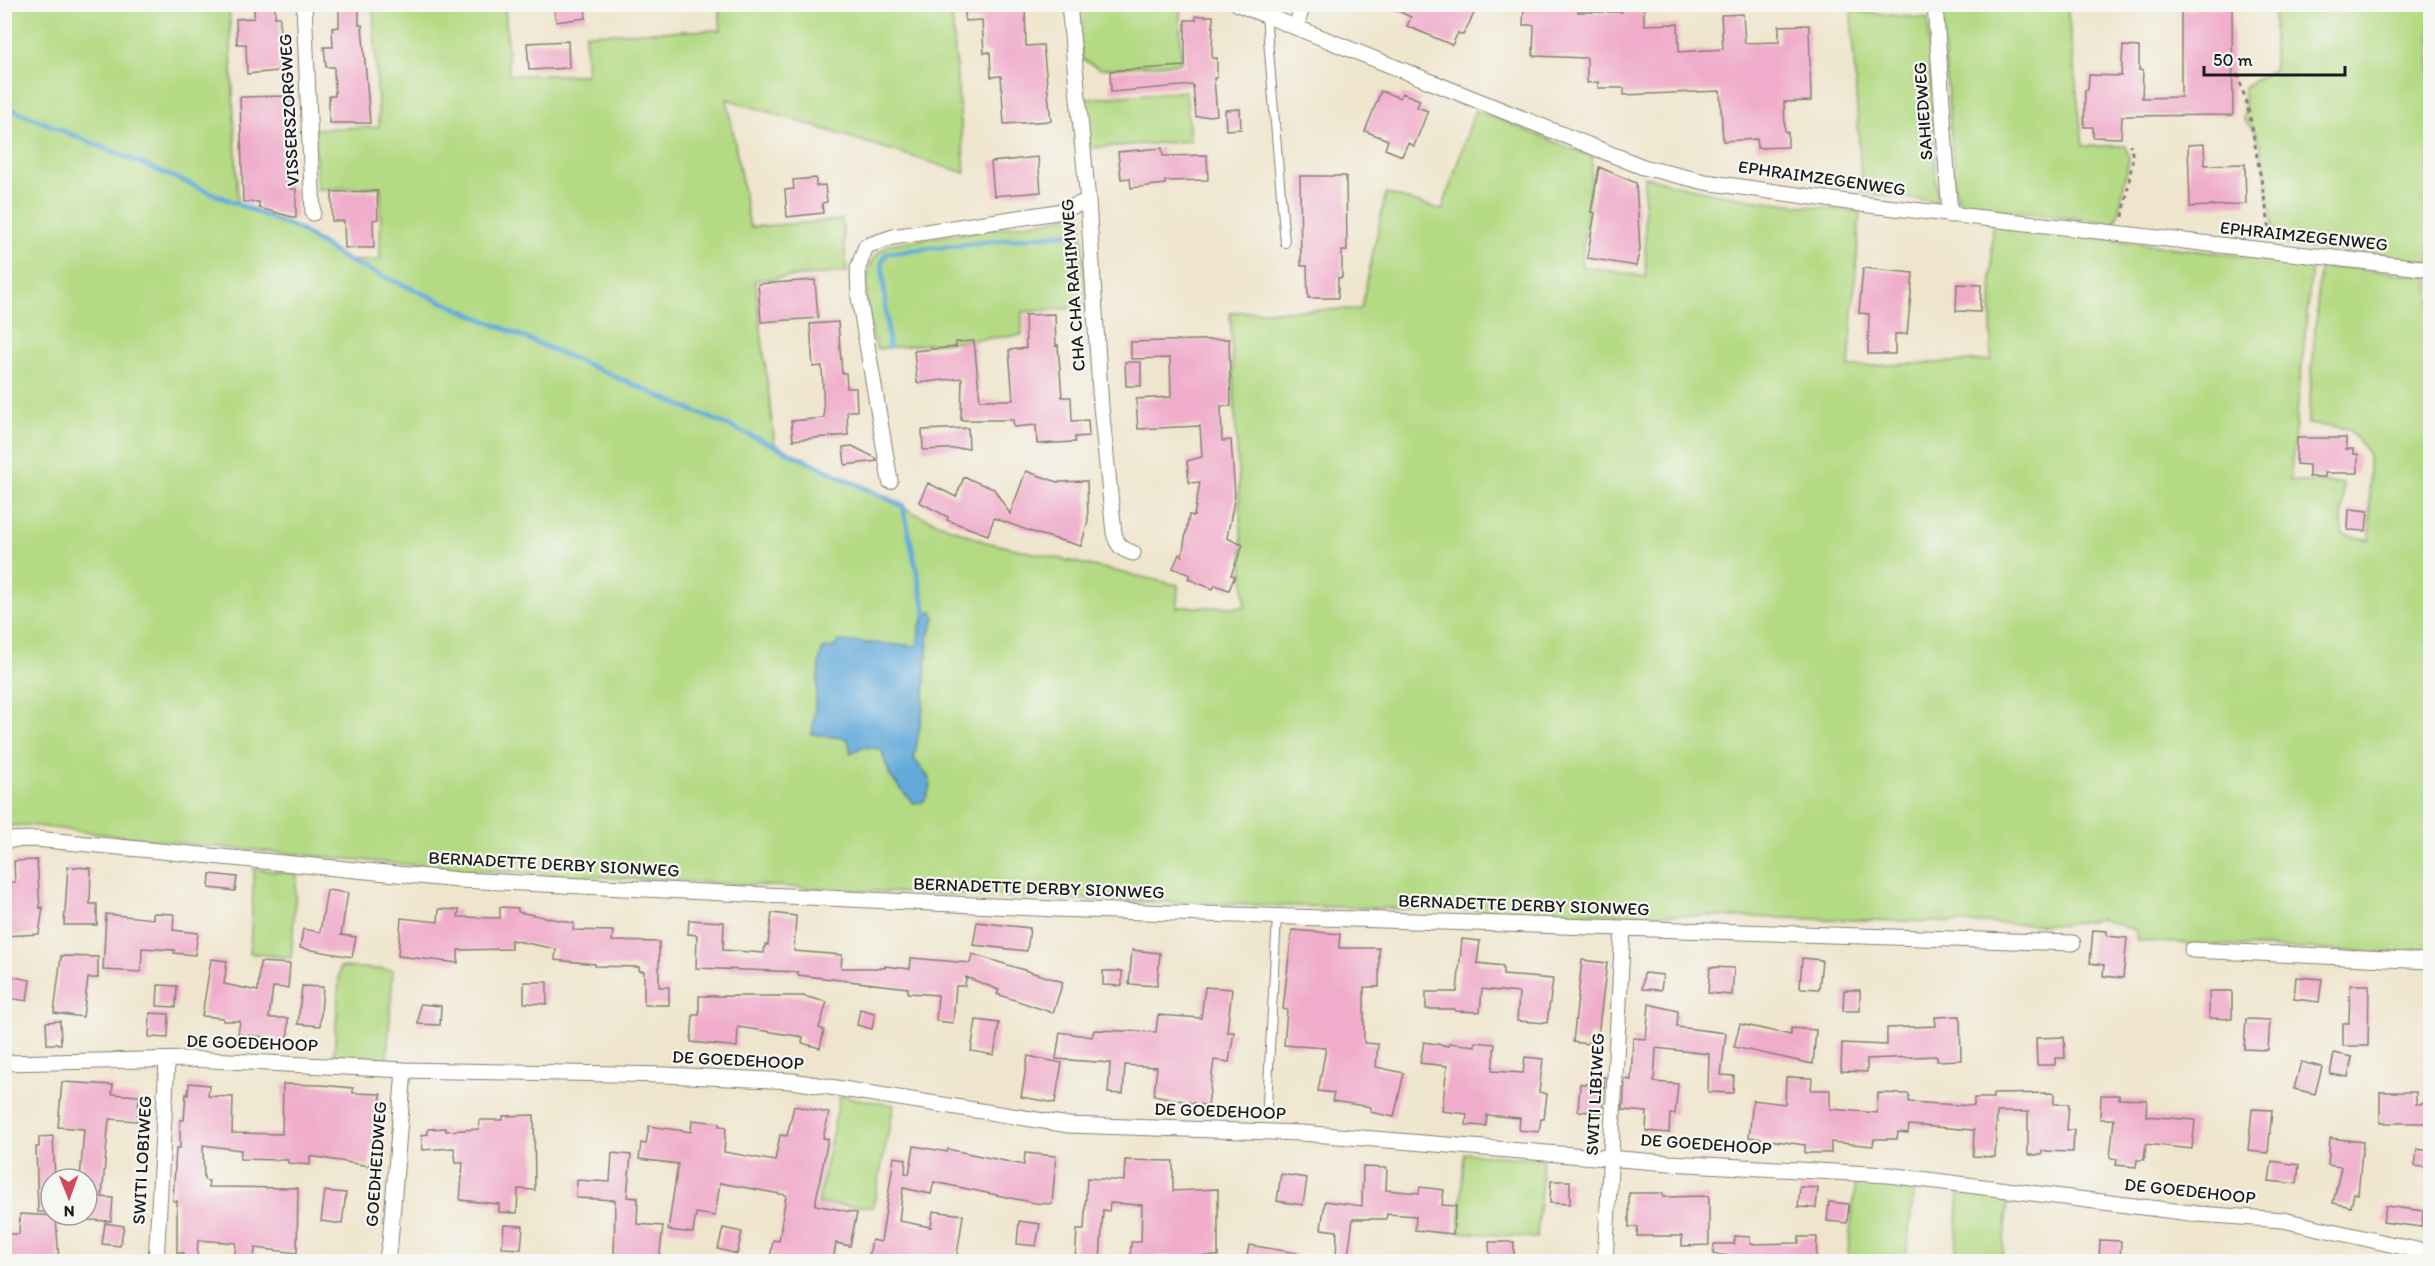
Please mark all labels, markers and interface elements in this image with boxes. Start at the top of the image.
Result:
street label: VISSERSZORGWEG [274,33,304,187]
scale bar [2204,39,2345,77]
text: 50 m [2213,49,2253,71]
street label: SAHIEDWEG [1909,61,1937,161]
street label: EPHRAIMZEGENWEG [1737,155,1907,201]
street label: CHA CHA RAHIMWEG [1056,198,1090,372]
street label: EPHRAIMZEGENWEG [2219,216,2389,256]
street label: BERNADETTE DERBY SIONWEG [428,846,680,882]
street label: BERNADETTE DERBY SIONWEG [913,873,1165,903]
street label: BERNADETTE DERBY SIONWEG [1398,890,1650,920]
street label: DE GOEDEHOOP [186,1030,318,1056]
street label: SWITI LIBIWEG [1581,1032,1609,1156]
street label: DE GOEDEHOOP [672,1046,804,1074]
street label: SWITI LOBIWEG [128,1095,156,1225]
street label: DE GOEDEHOOP [1154,1098,1286,1124]
street label: GOEDHEIDWEG [361,1100,391,1228]
street label: DE GOEDEHOOP [1639,1128,1773,1160]
north arrow [39,1167,99,1227]
street label: DE GOEDEHOOP [2123,1173,2257,1209]
text: N [64,1202,75,1221]

